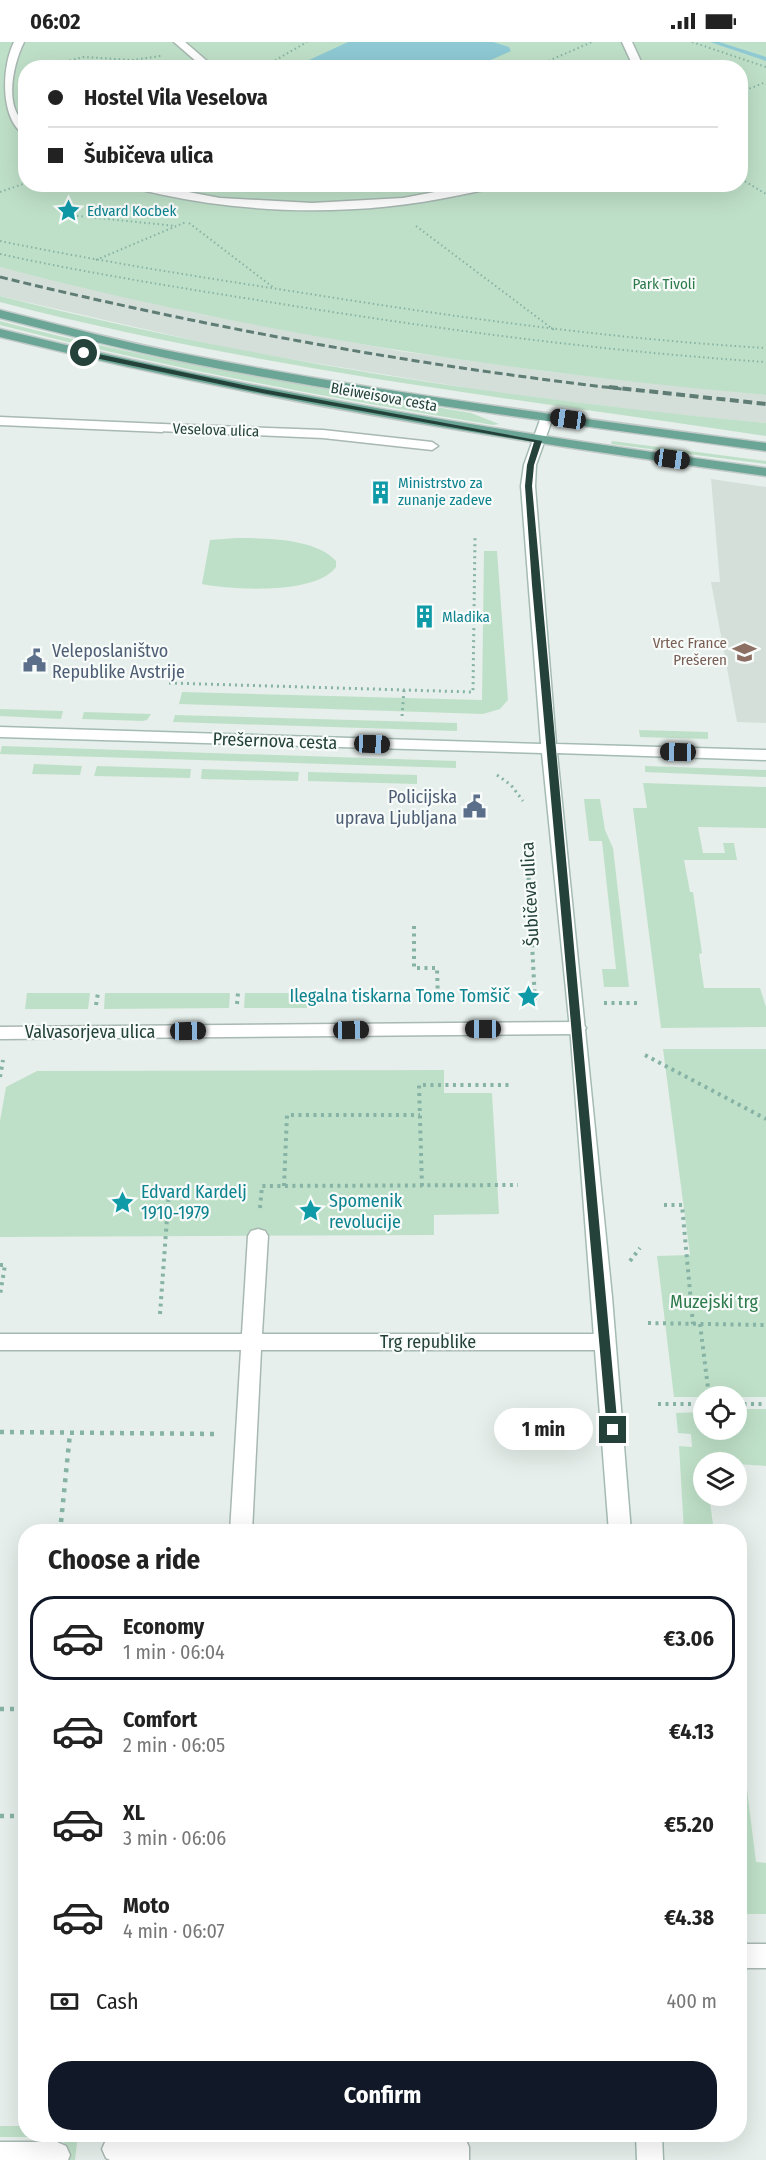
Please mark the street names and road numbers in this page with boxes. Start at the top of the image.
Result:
street label: Bleiweisova cesta [329,379,439,415]
street label: Veselova ulica [172,419,260,441]
street label: Prešernova cesta [212,728,338,754]
street label: Šubičeva ulica [516,841,544,947]
street label: Valvasorjeva ulica [25,1021,155,1043]
street label: Trg republike [380,1331,476,1353]

